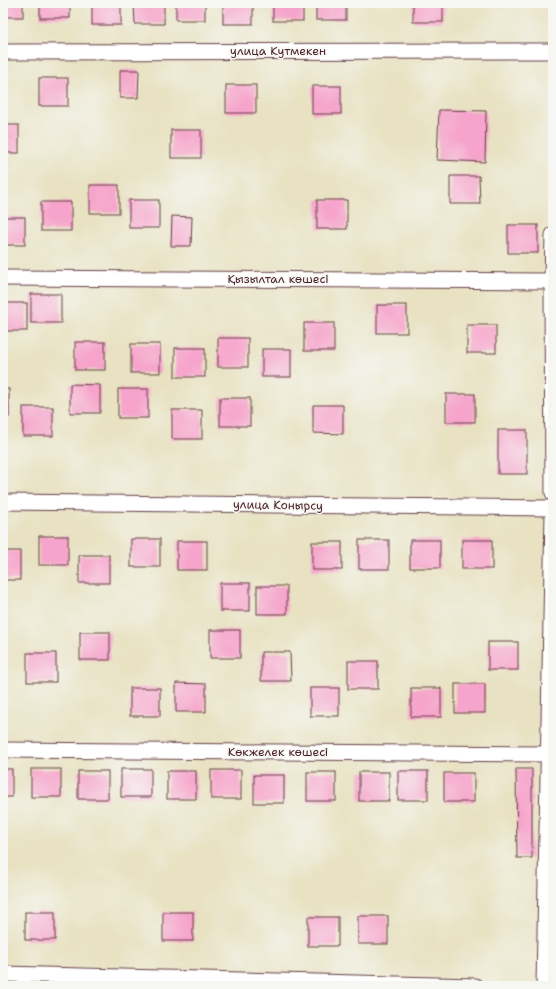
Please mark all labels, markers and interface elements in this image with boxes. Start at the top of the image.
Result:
street label: улица Кутмекен [230,43,326,59]
street label: Қызылтал көшесі [227,271,329,287]
street label: улица Конырсу [233,496,323,514]
street label: Көкжелек көшесі [228,744,328,760]

